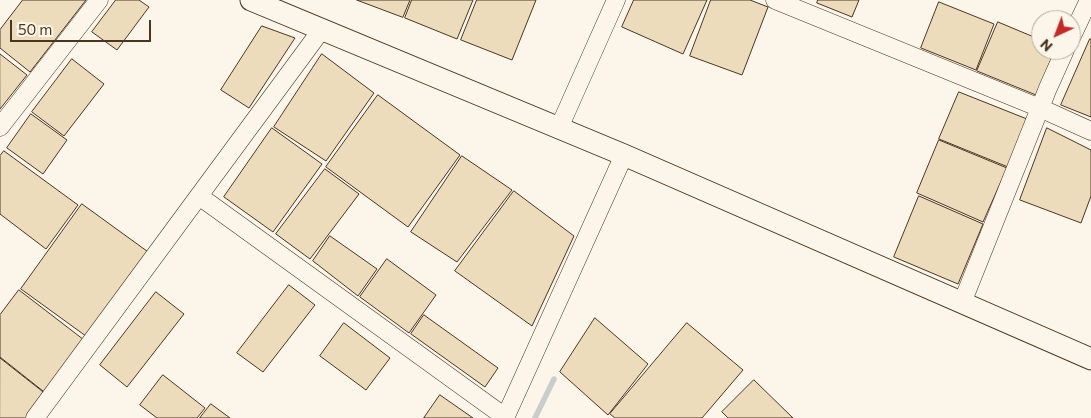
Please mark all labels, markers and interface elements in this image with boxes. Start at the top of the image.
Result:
scale bar [12,10,154,42]
north arrow [1031,10,1081,60]
text: 50 m [18,20,52,38]
text: N [1036,36,1056,55]

